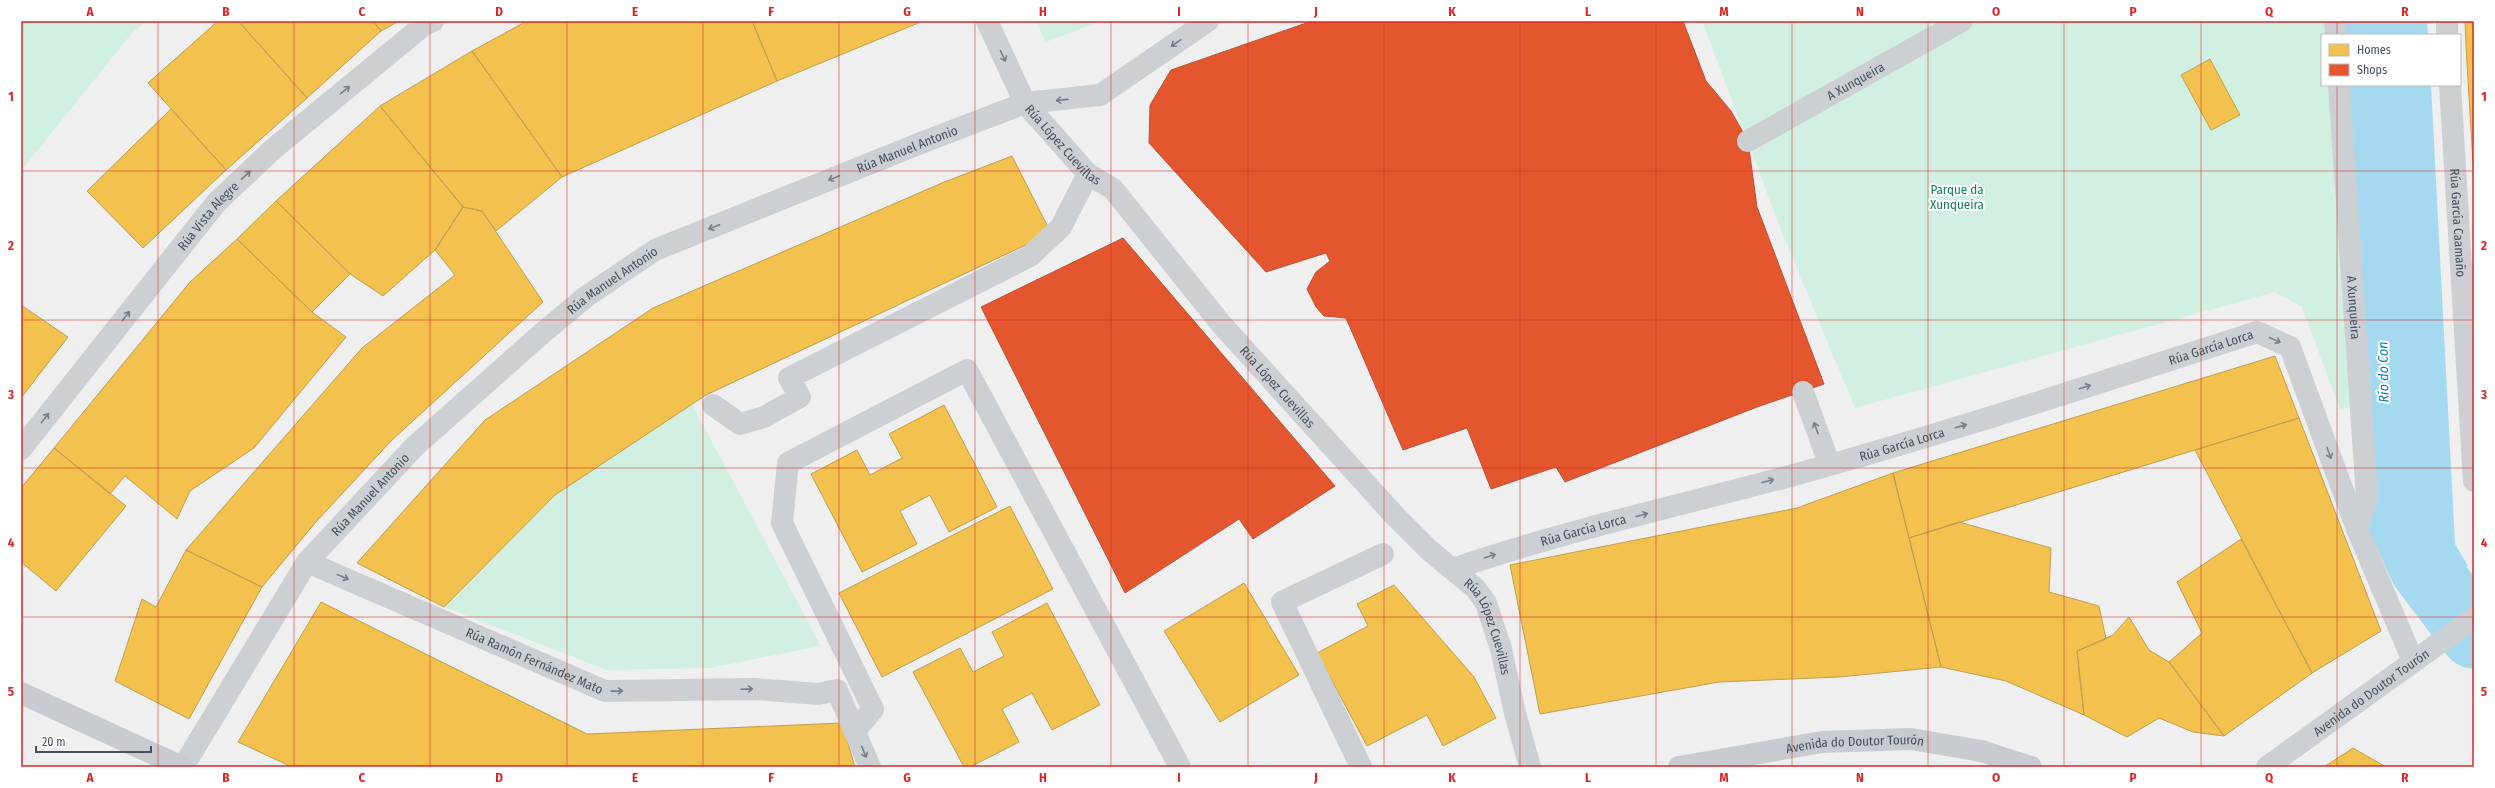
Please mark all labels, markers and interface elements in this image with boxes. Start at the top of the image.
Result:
text: A [85,4,94,19]
text: B [222,4,230,19]
text: C [359,4,366,19]
text: D [495,4,503,19]
text: E [632,4,638,19]
text: F [768,4,774,19]
text: G [903,4,911,19]
text: H [1039,4,1047,19]
text: I [1177,4,1181,19]
text: J [1313,4,1318,19]
text: K [1448,4,1456,19]
text: L [1585,4,1591,19]
text: M [1719,4,1729,19]
text: N [1856,4,1864,19]
text: O [1992,4,2000,19]
text: P [2129,4,2137,19]
text: Q [2265,4,2274,19]
text: R [2401,4,2409,19]
legend [2321,34,2461,86]
one-way arrow [1170,39,1181,47]
text: Homes [2357,43,2391,57]
one-way arrow [1000,50,1007,62]
street label: A Xunqueira [1824,59,1887,103]
text: Shops [2357,63,2387,77]
one-way arrow [339,86,350,95]
text: 1 [8,89,14,104]
text: 1 [2481,89,2487,104]
one-way arrow [1056,96,1069,104]
street label: Rúa López Cuevillas [1022,102,1104,188]
street label: Rúa Manuel Antonio [855,123,960,176]
street label: Rúa García Caamaño [2447,168,2469,278]
one-way arrow [241,170,251,179]
one-way arrow [829,175,841,183]
street label: Rúa Vista Alegre [175,179,242,253]
park label: Parque da Xunqueira [1930,182,1984,212]
one-way arrow [708,224,720,231]
text: 2 [7,238,14,253]
text: 2 [2480,238,2487,253]
street label: Rúa Manuel Antonio [564,243,661,317]
street label: A Xunqueira [2344,275,2363,340]
one-way arrow [122,311,130,322]
street label: Rúa García Lorca [2167,327,2255,368]
one-way arrow [2268,337,2280,344]
water label: Río do Con [2374,341,2393,403]
street label: Rúa López Cuevillas [1237,343,1318,431]
one-way arrow [2079,383,2091,391]
text: 3 [7,387,14,402]
text: 3 [2480,387,2487,402]
one-way arrow [41,413,50,424]
one-way arrow [1812,422,1820,434]
one-way arrow [1955,422,1968,429]
street label: Rúa García Lorca [1858,425,1946,464]
one-way arrow [2326,447,2334,459]
street label: Rúa Manuel Antonio [328,450,412,539]
one-way arrow [1761,477,1774,485]
one-way arrow [1636,510,1649,518]
street label: Rúa García Lorca [1539,511,1628,549]
text: 4 [8,535,15,550]
text: 4 [2481,535,2488,550]
one-way arrow [1484,552,1496,560]
one-way arrow [337,574,349,581]
street label: Rúa López Cuevillas [1461,575,1513,677]
street label: Rúa Ramón Fernández Mato [464,625,605,697]
street label: Avenida do Doutor Tourón [2310,646,2432,739]
text: 5 [8,684,14,699]
text: 5 [2481,684,2487,699]
one-way arrow [740,685,753,693]
one-way arrow [610,687,623,695]
scale bar [36,728,151,754]
street label: Avenida do Doutor Tourón [1785,732,1925,756]
text: 20 m [42,735,66,749]
one-way arrow [861,746,868,758]
text: A [85,770,94,785]
text: B [222,770,230,785]
text: C [359,770,366,785]
text: D [495,770,503,785]
text: E [632,770,638,785]
text: F [768,770,774,785]
text: G [903,770,911,785]
text: H [1039,770,1047,785]
text: I [1177,770,1181,785]
text: J [1313,770,1318,785]
text: K [1448,770,1456,785]
text: L [1585,770,1591,785]
text: M [1719,770,1729,785]
text: N [1856,770,1864,785]
text: O [1992,770,2000,785]
text: P [2129,770,2137,785]
text: Q [2265,770,2274,785]
text: R [2401,770,2409,785]

